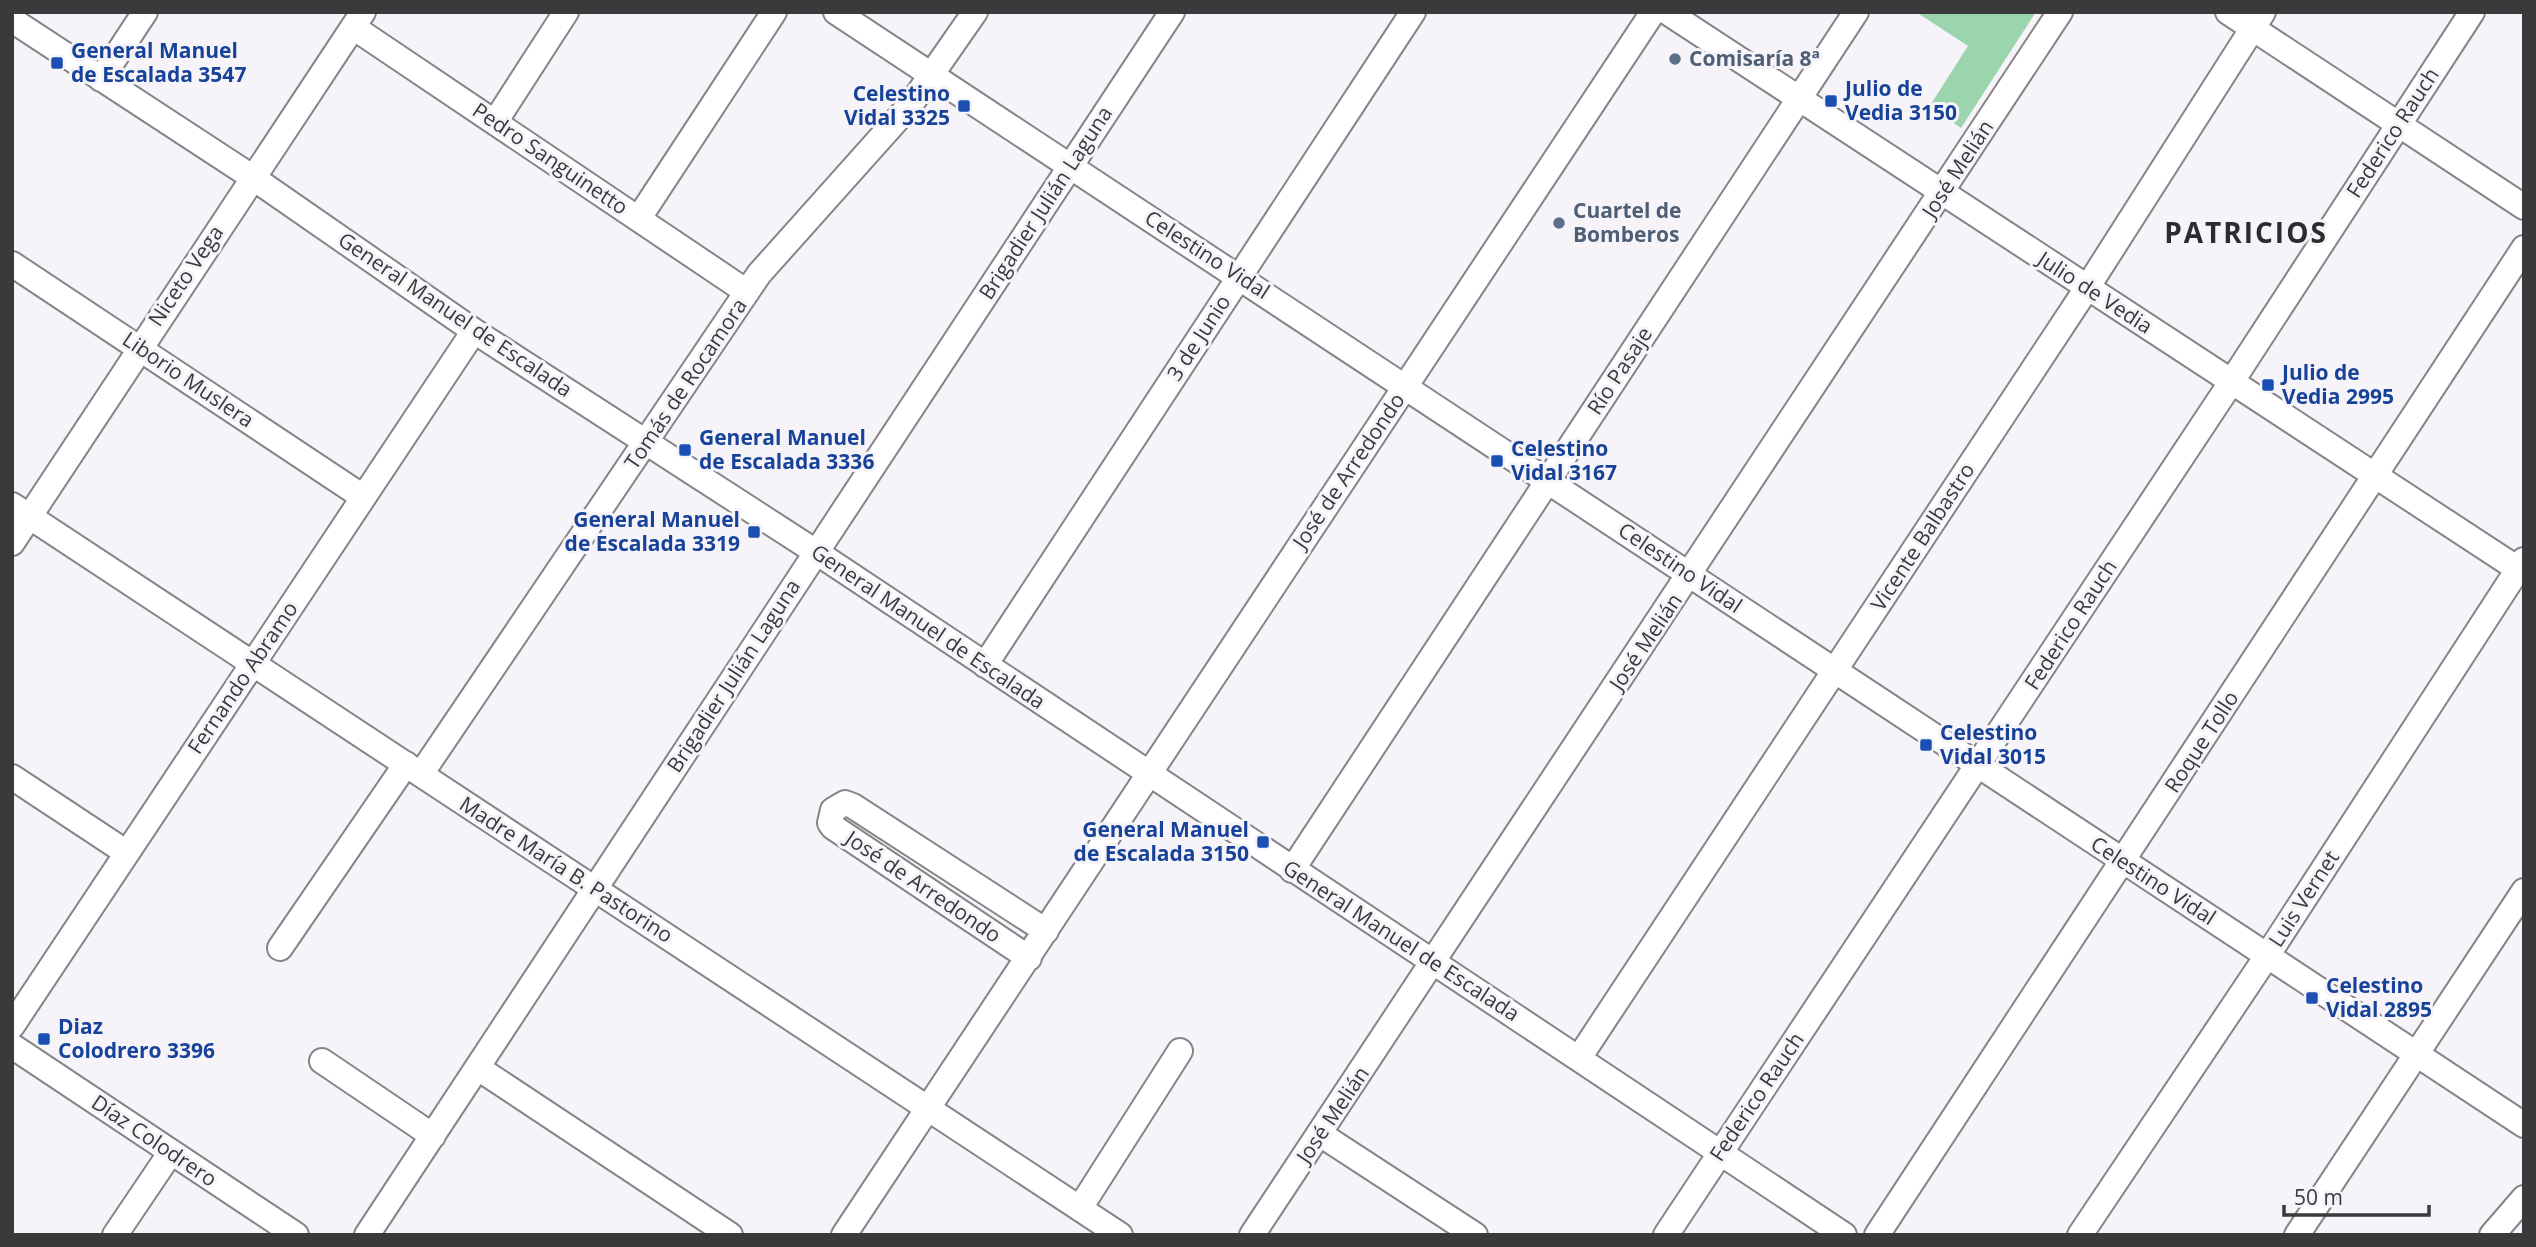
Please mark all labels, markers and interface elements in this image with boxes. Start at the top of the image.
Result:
place label: General Manuel de Escalada 3547 [71,36,246,88]
place label: Comisaría 8ª [1689,44,1820,72]
marker: Comisaría 8ª [1667,51,1683,67]
marker: General Manuel de Escalada 3547 [49,55,65,71]
street label: Federico Rauch [2340,62,2445,203]
place label: Julio de Vedia 3150 [1843,74,1957,126]
place label: Celestino Vidal 3325 [844,79,950,131]
marker: Julio de Vedia 3150 [1823,93,1839,109]
street label: Pedro Sanguinetto [467,96,634,221]
marker: Celestino Vidal 3325 [956,98,972,114]
street label: Brigadier Julián Laguna [972,100,1118,304]
street label: José Melián [1914,114,1999,224]
place label: Cuartel de Bomberos [1573,196,1682,248]
street label: Celestino Vidal [1140,203,1275,305]
district label: PATRICIOS [2164,213,2328,251]
marker: Cuartel de Bomberos [1551,215,1567,231]
street label: Niceto Vega [141,220,229,331]
street label: General Manuel de Escalada [333,225,578,403]
street label: Julio de Vedia [2031,244,2158,340]
street label: 3 de Junio [1160,289,1236,386]
street label: Tomás de Rocamora [618,292,753,474]
street label: Río Pasaje [1580,321,1658,420]
street label: Liborio Muslera [117,325,260,434]
place label: Julio de Vedia 2995 [2280,358,2394,410]
marker: Julio de Vedia 2995 [2260,377,2276,393]
street label: José de Arredondo [1285,387,1411,555]
place label: General Manuel de Escalada 3336 [699,423,874,475]
place label: Celestino Vidal 3167 [1511,434,1617,486]
marker: General Manuel de Escalada 3336 [677,442,693,458]
marker: Celestino Vidal 3167 [1489,453,1505,469]
street label: Vicente Balbastro [1864,457,1980,616]
place label: General Manuel de Escalada 3319 [565,505,740,557]
street label: Celestino Vidal [1613,515,1748,619]
marker: General Manuel de Escalada 3319 [746,524,762,540]
street label: General Manuel de Escalada [806,537,1051,715]
street label: Federico Rauch [2018,554,2123,695]
street label: Brigadier Julián Laguna [660,573,806,777]
street label: José Melián [1601,587,1688,697]
street label: Fernando Abramo [181,596,304,759]
street label: Roque Tollo [2158,685,2244,798]
place label: Celestino Vidal 3015 [1940,718,2046,770]
marker: Celestino Vidal 3015 [1918,737,1934,753]
street label: Madre María B. Pastorino [454,790,679,949]
place label: General Manuel de Escalada 3150 [1074,815,1249,867]
street label: José de Arredondo [839,823,1007,949]
street label: Celestino Vidal [2086,829,2221,931]
marker: General Manuel de Escalada 3150 [1255,834,1271,850]
street label: Luis Vernet [2262,845,2345,952]
street label: General Manuel de Escalada [1278,853,1525,1027]
place label: Celestino Vidal 2895 [2326,971,2432,1023]
marker: Celestino Vidal 2895 [2304,990,2320,1006]
place label: Diaz Colodrero 3396 [58,1012,215,1064]
street label: Federico Rauch [1703,1027,1810,1166]
marker: Diaz Colodrero 3396 [36,1031,52,1047]
street label: José Melián [1288,1060,1375,1170]
street label: Díaz Colodrero [86,1088,223,1193]
scale bar [2284,1174,2429,1218]
text: 50 m [2294,1183,2343,1211]

